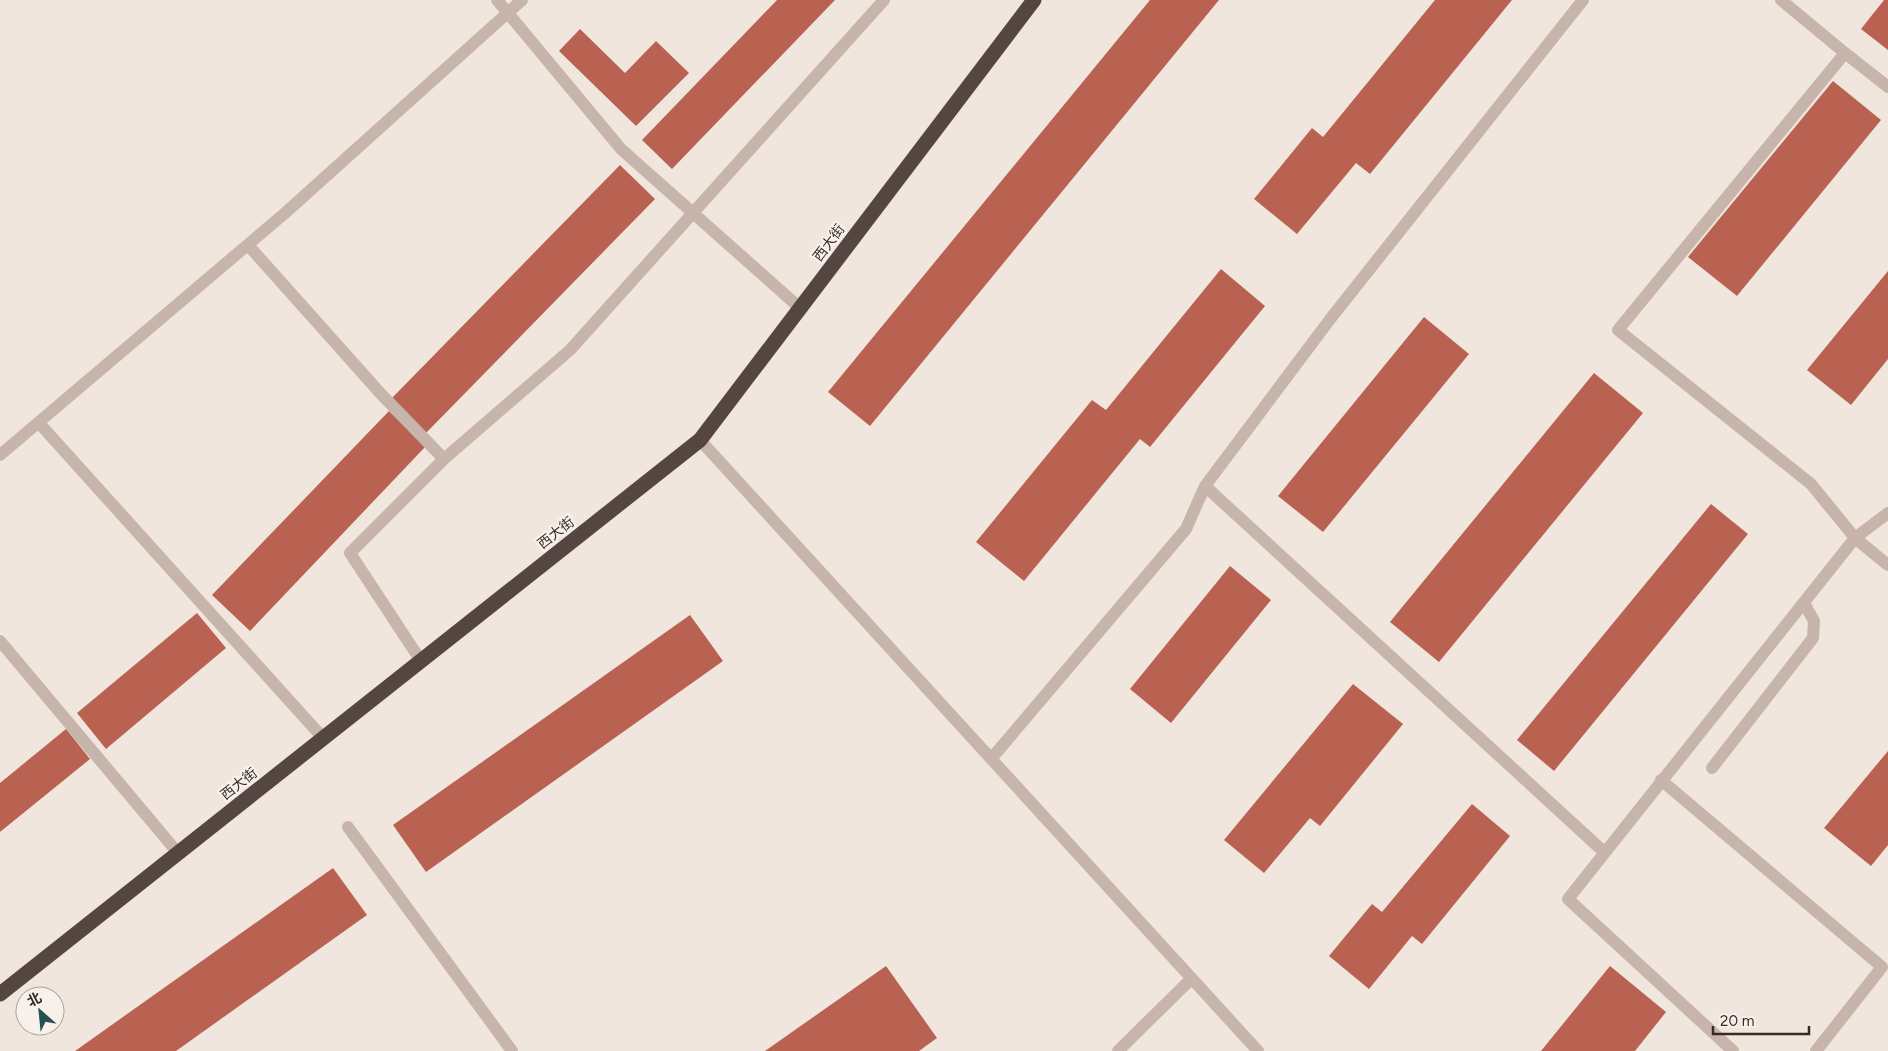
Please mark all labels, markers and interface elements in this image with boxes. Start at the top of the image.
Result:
street label: 西大街 [810,221,848,265]
street label: 西大街 [534,513,578,553]
street label: 西大街 [217,764,261,804]
north arrow [15,986,65,1036]
text: 北 [24,989,44,1011]
scale bar [1713,1004,1809,1036]
text: 20 m [1720,1012,1754,1030]

